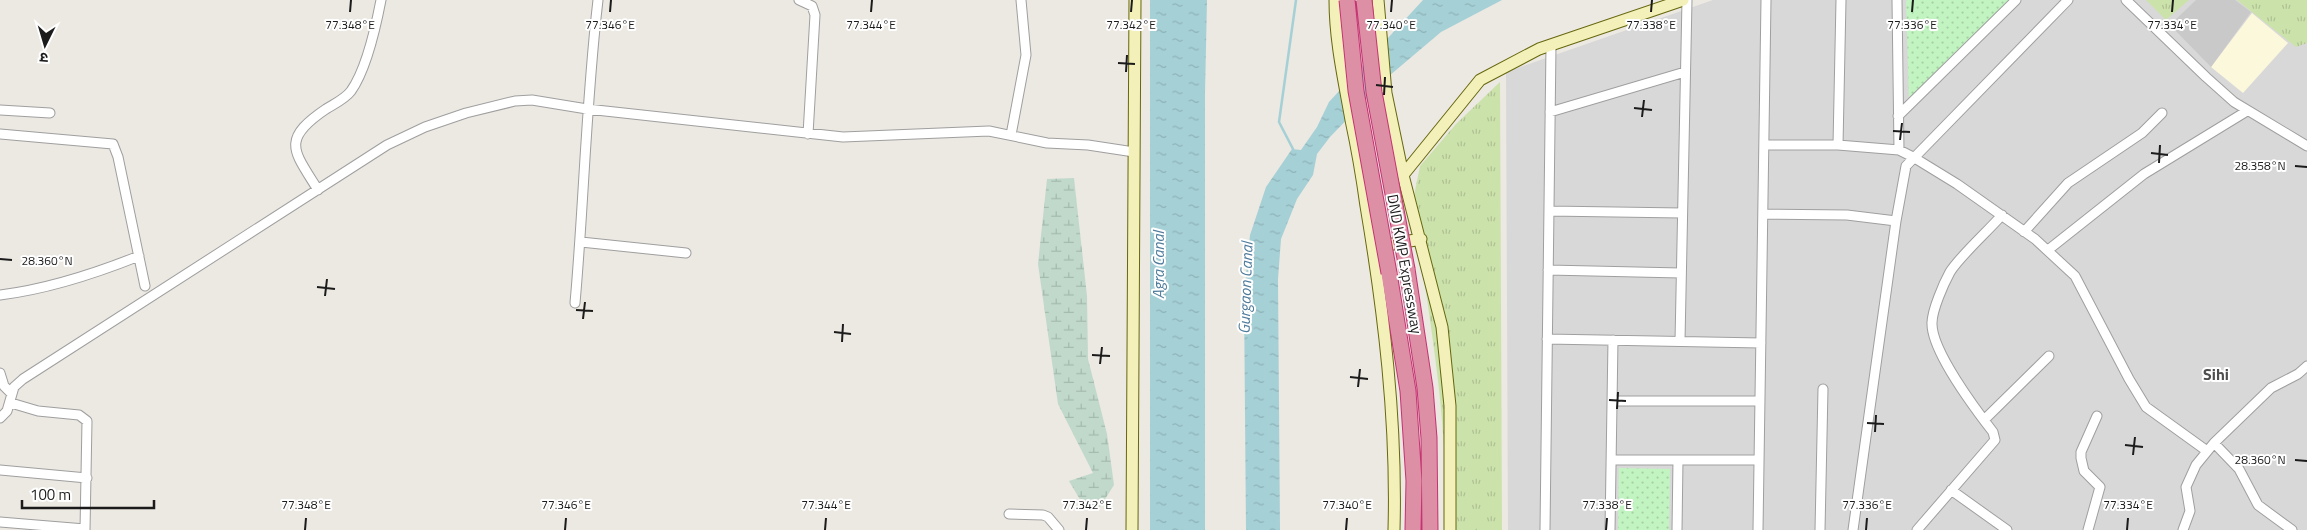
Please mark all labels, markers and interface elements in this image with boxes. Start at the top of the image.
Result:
text: 77.348°E [325,15,375,34]
text: 77.346°E [585,15,635,34]
text: 77.344°E [846,15,896,34]
text: 77.342°E [1106,15,1156,34]
text: 77.340°E [1366,15,1416,34]
text: 77.338°E [1626,15,1676,34]
text: 77.336°E [1887,15,1937,34]
text: 77.334°E [2147,15,2197,34]
north arrow [20,20,70,70]
text: उ [38,48,49,69]
text: 28.358°N [2234,156,2286,175]
street label: DND KMP Expressway [1381,192,1429,336]
water label: Agra Canal [1146,229,1170,299]
water label: Gurgaon Canal [1231,240,1259,335]
text: 28.360°N [21,251,73,270]
district label: Sihi [2203,362,2229,386]
text: 28.360°N [2234,450,2286,469]
scale bar [22,478,155,510]
text: 100 m [30,483,71,506]
text: 77.348°E [281,495,331,514]
text: 77.346°E [541,495,591,514]
text: 77.344°E [801,495,851,514]
text: 77.342°E [1062,495,1112,514]
text: 77.340°E [1322,495,1372,514]
text: 77.338°E [1582,495,1632,514]
text: 77.336°E [1842,495,1892,514]
text: 77.334°E [2103,495,2153,514]

